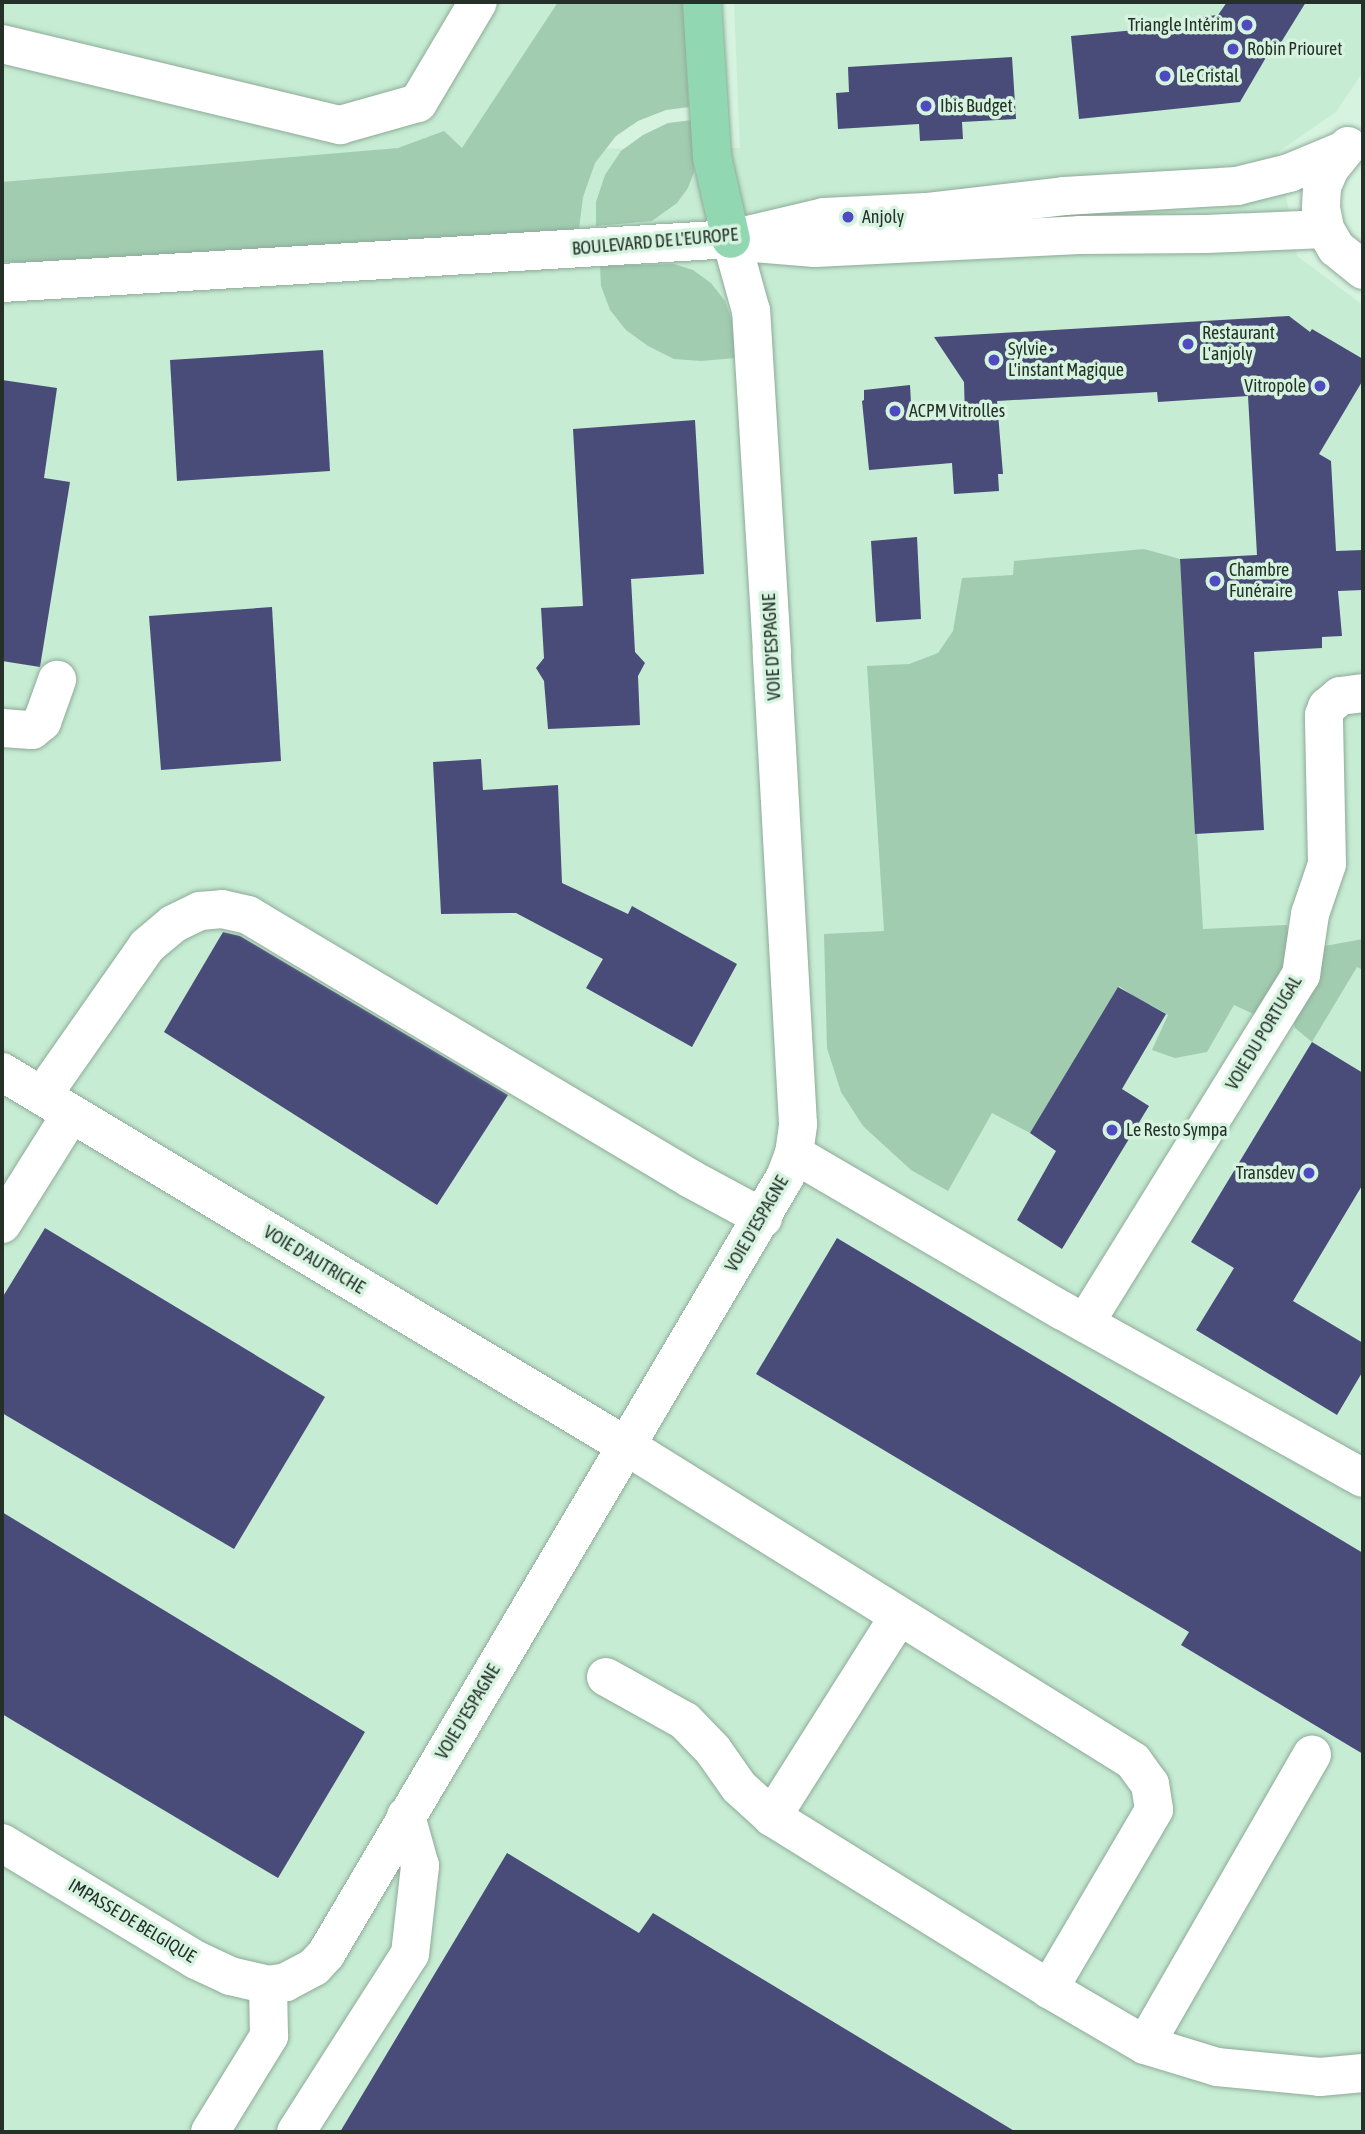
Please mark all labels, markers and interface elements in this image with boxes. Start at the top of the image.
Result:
place label: Triangle Intérim [1128,14,1233,36]
marker: Triangle Intérim [1239,17,1255,33]
place label: Robin Priouret [1247,38,1342,60]
marker: Robin Priouret [1225,41,1241,57]
place label: Le Cristal [1179,65,1239,87]
marker: Le Cristal [1157,68,1173,84]
place label: Ibis Budget [940,95,1013,117]
marker: Ibis Budget [918,98,934,114]
place label: Anjoly [862,206,904,228]
marker: Anjoly [840,209,856,225]
street label: BOULEVARD DE L'EUROPE [571,224,739,260]
place label: Restaurant L'anjoly [1202,323,1275,366]
marker: Restaurant L'anjoly [1180,336,1196,352]
place label: Sylvie - L'instant Magique [1008,339,1124,382]
marker: Sylvie - L'instant Magique [986,352,1002,368]
place label: Vitropole [1244,375,1306,397]
marker: Vitropole [1312,378,1328,394]
place label: ACPM Vitrolles [909,400,1005,422]
marker: ACPM Vitrolles [887,403,903,419]
place label: Chambre Funéraire [1229,560,1293,602]
marker: Chambre Funéraire [1207,573,1223,589]
street label: VOIE D'ESPAGNE [758,593,786,701]
street label: VOIE DU PORTUGAL [1221,972,1307,1094]
place label: Le Resto Sympa [1126,1119,1228,1141]
marker: Le Resto Sympa [1104,1122,1120,1138]
place label: Transdev [1236,1162,1295,1184]
marker: Transdev [1301,1165,1317,1181]
street label: VOIE D'ESPAGNE [721,1172,793,1276]
street label: VOIE D'AUTRICHE [260,1221,368,1299]
street label: VOIE D'ESPAGNE [431,1661,505,1763]
street label: IMPASSE DE BELGIQUE [64,1874,200,1968]

